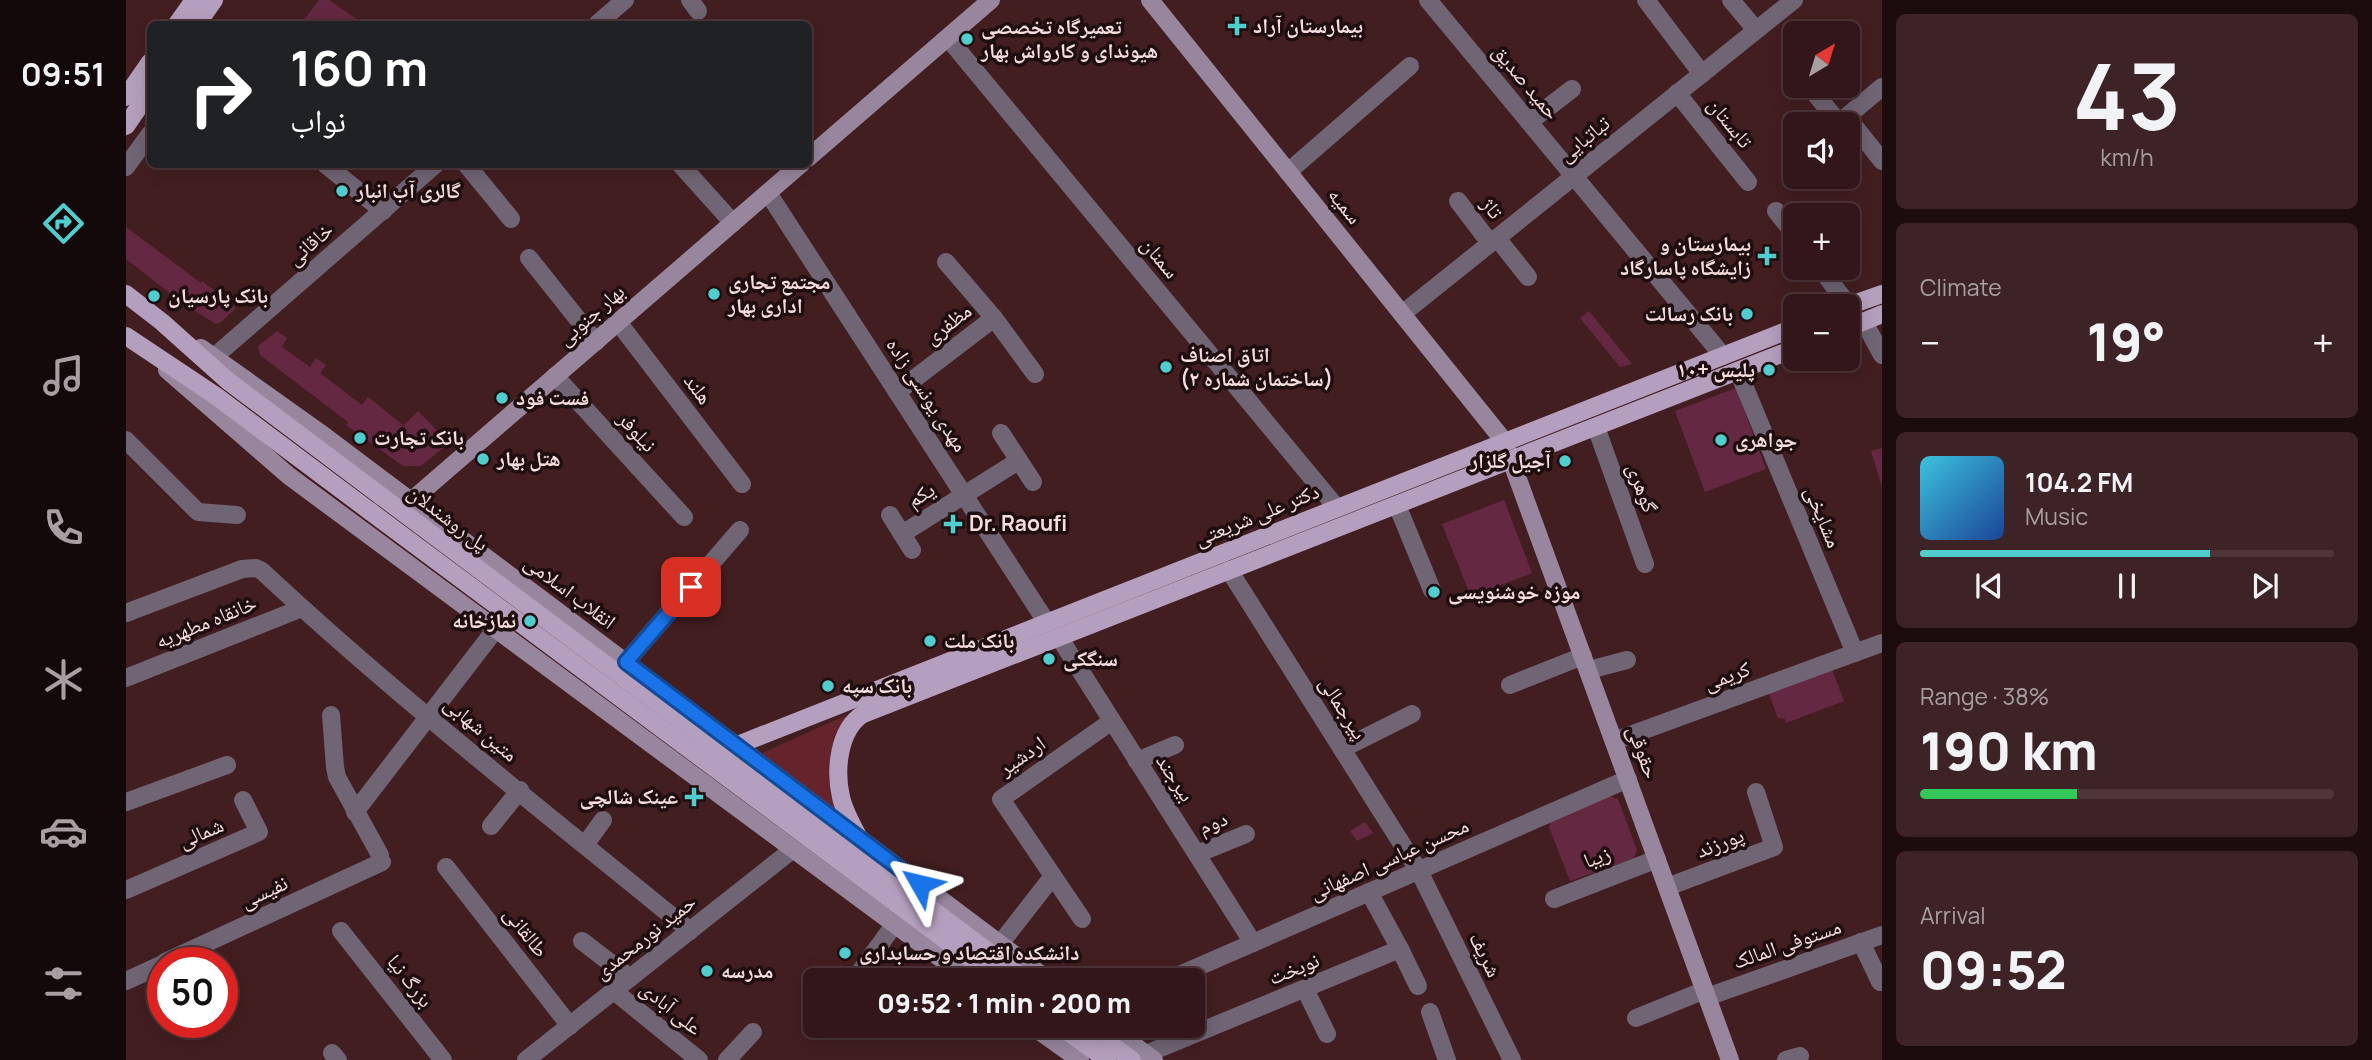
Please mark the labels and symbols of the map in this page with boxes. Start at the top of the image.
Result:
place label: بیمارستان آراد [1253,11,1363,39]
place label: تعمیرگاه تخصصی هیوندای و کارواش بهار [980,12,1158,64]
marker: بیمارستان آراد [1227,16,1247,36]
north arrow [1783,21,1860,98]
marker: تعمیرگاه تخصصی هیوندای و کارواش بهار [959,31,975,47]
street label: حمید صدیق [1487,38,1567,125]
street label: تابستان [1702,91,1760,153]
street label: تباتبایی [1552,109,1615,168]
place label: گالری آب انبار [355,176,461,204]
street label: سمیه [1322,181,1369,230]
marker: گالری آب انبار [334,183,350,199]
street label: تاژ [1475,190,1510,224]
street label: خاقانی [280,215,339,271]
place label: بیمارستان و زایشگاه پاسارگاد [1620,229,1751,281]
street label: سمنان [1135,231,1186,284]
marker: بیمارستان و زایشگاه پاسارگاد [1757,246,1777,266]
place label: مجتمع تجاری اداری بهار [727,267,831,319]
street label: بهار جنوبی [551,277,630,351]
place label: بانک پارسیان [168,281,268,309]
marker: مجتمع تجاری اداری بهار [706,286,722,302]
marker: بانک پارسیان [146,288,162,304]
street label: مظفری [918,296,977,350]
place label: بانک رسالت [1645,299,1733,327]
marker: بانک رسالت [1739,306,1755,322]
street label: مهدی یونسی زاده [881,332,975,457]
place label: اتاق اصناف (ساختمان شماره ۲) [1180,340,1333,392]
place label: پلیس +۱۰ [1677,355,1755,383]
marker: اتاق اصناف (ساختمان شماره ۲) [1158,359,1174,375]
marker: پلیس +۱۰ [1761,362,1777,378]
street label: هلند [678,367,720,410]
place label: فست فود [516,383,589,411]
marker: فست فود [494,390,510,406]
street label: نیلوفر [611,404,663,458]
place label: بانک تجارت [374,423,464,451]
place label: جواهری [1735,425,1797,453]
marker: بانک تجارت [352,430,368,446]
marker: جواهری [1713,432,1729,448]
place label: هتل بهار [496,444,561,472]
place label: آجیل گلزار [1469,446,1551,474]
marker: هتل بهار [475,451,491,467]
marker: آجیل گلزار [1557,453,1573,469]
street label: گوهری [1621,459,1665,517]
street label: یکم [901,475,940,514]
street label: دکتر علی شریعتی [1190,476,1323,552]
street label: پل روشندلان [402,477,495,557]
street label: مشایخی [1799,482,1849,552]
place label: Dr. Raoufi [969,509,1067,537]
marker: Dr. Raoufi [943,514,963,534]
street label: انقلاب اسلامی [519,548,622,635]
pin [661,557,721,617]
place label: موزه خوشنویسی [1448,577,1581,605]
marker: موزه خوشنویسی [1426,584,1442,600]
street label: خانقاه مطهریه [151,588,260,654]
place label: نمازخانه [452,606,516,634]
marker: نمازخانه [522,613,538,629]
place label: بانک ملت [944,626,1014,654]
marker: بانک ملت [922,633,938,649]
place label: سنگکی [1063,644,1118,672]
marker: سنگکی [1041,651,1057,667]
street label: کریمی [1700,654,1754,696]
place label: بانک سپه [842,671,912,699]
street label: پیرجمالی [1314,671,1374,744]
marker: بانک سپه [820,678,836,694]
street label: متین شهابی [439,689,525,767]
street label: حقوقی [1621,721,1666,782]
street label: اردشیر [991,729,1051,782]
street label: بیرجند [1150,748,1202,807]
place label: عينک شالچی [580,782,678,810]
marker: عينک شالچی [684,787,704,807]
street label: دوم [1194,804,1232,841]
street label: شمالی [174,810,228,854]
street label: محسن عباسی اصفهانی [1305,810,1473,906]
street label: پورزند [1692,820,1748,864]
street label: زیبا [1579,838,1614,874]
position arrow [883,847,957,921]
street label: نفیسی [235,868,292,914]
street label: حمید نورمحمدی [587,887,701,985]
street label: طالقانی [498,900,555,963]
street label: مستوفی المالک [1729,911,1844,975]
street label: شریف [1463,927,1509,982]
place label: دانشکده اقتصاد و حسابداری [859,938,1079,966]
marker: دانشکده اقتصاد و حسابداری [837,945,853,961]
street label: نوبخت [1264,945,1323,991]
speed limit sign: 50 [147,947,238,1038]
street label: بزرگ نیا [381,948,440,1013]
place label: مدرسه [721,956,774,984]
marker: مدرسه [699,963,715,979]
street label: علی آبادی [635,974,709,1041]

